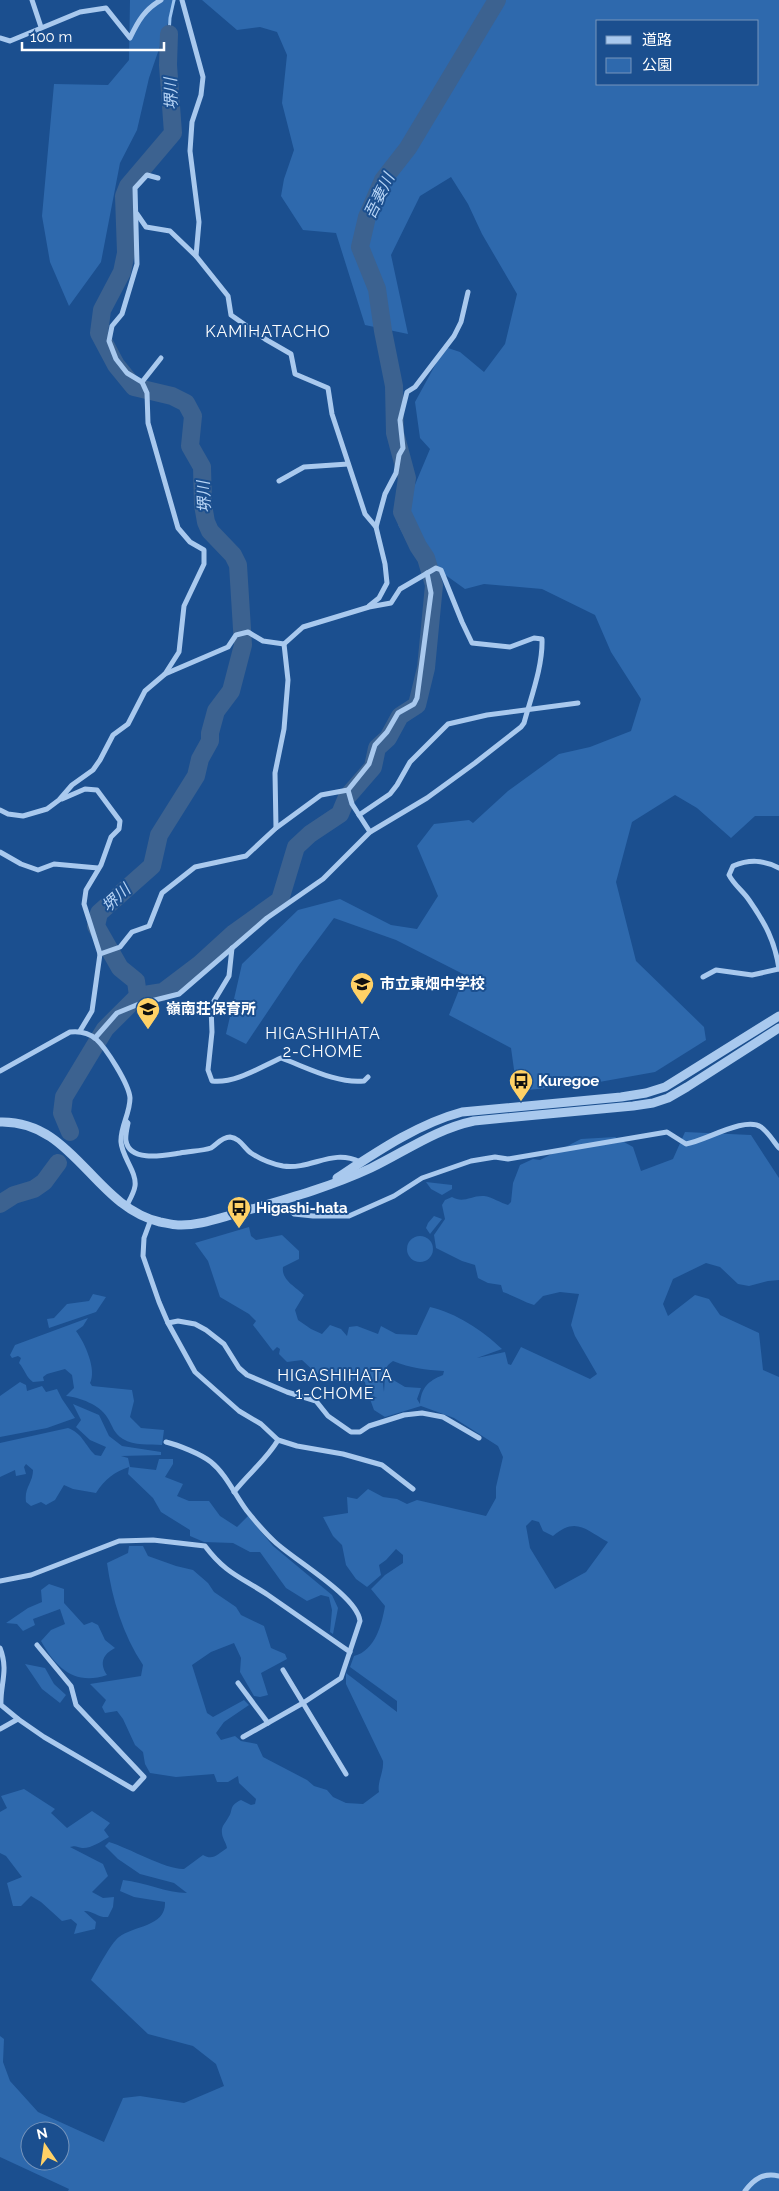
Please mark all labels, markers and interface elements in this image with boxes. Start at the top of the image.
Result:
scale bar [22,20,165,52]
legend [596,20,759,85]
text: 100 m [30,28,72,46]
text: 道路 [642,31,672,49]
text: 公園 [642,56,672,74]
water label: 堺川 [161,76,181,110]
water label: 吾妻川 [360,168,399,222]
district label: KAMIHATACHO [205,322,331,341]
water label: 堺川 [194,479,214,513]
water label: 堺川 [98,879,136,916]
school or university icon: 市立東畑中学校 [349,971,375,1005]
place label: 市立東畑中学校 [380,975,485,993]
school or university icon: 嶺南荘保育所 [135,996,161,1030]
place label: 嶺南荘保育所 [166,1000,256,1018]
district label: HIGASHIHATA 2-CHOME [265,1024,381,1061]
bus stop icon: Kuregoe [508,1068,534,1102]
place label: Kuregoe [538,1072,599,1090]
bus stop icon: Higashi-hata [226,1195,252,1229]
place label: Higashi-hata [256,1199,348,1217]
district label: HIGASHIHATA 1-CHOME [277,1366,393,1403]
north arrow [20,2121,70,2171]
text: N [35,2124,49,2142]

